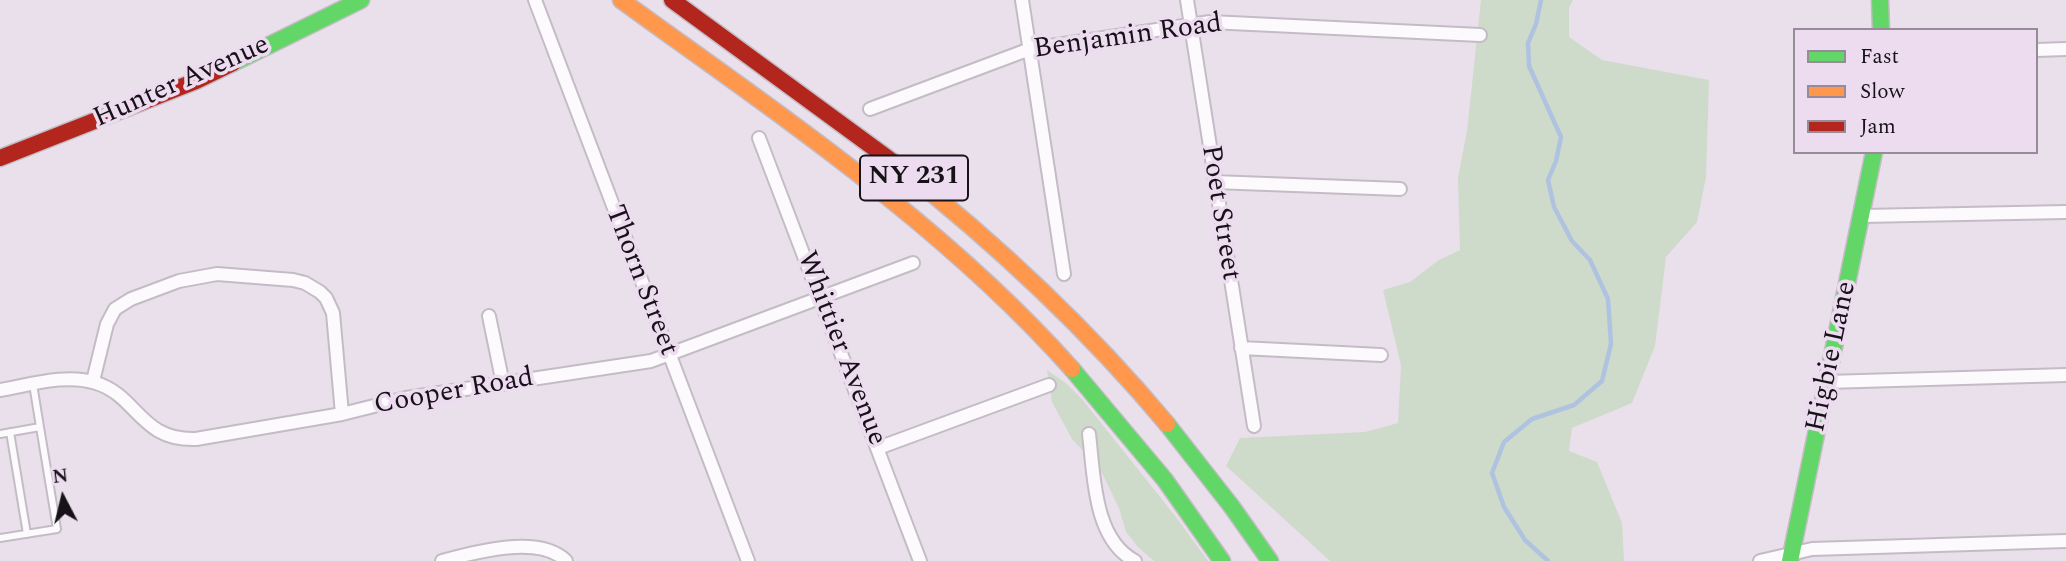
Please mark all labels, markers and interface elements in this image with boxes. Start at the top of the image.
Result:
street label: Benjamin Road [1032,8,1224,68]
legend [1793,28,2038,154]
street label: Hunter Avenue [89,29,275,137]
text: Fast [1860,41,1899,73]
text: Slow [1860,76,1904,108]
text: Jam [1860,111,1896,143]
street label: Poet Street [1192,143,1246,283]
road number: NY 231 [860,155,968,200]
street label: Thorn Street [596,201,684,361]
street label: Whittier Avenue [788,247,892,451]
street label: Higbie Lane [1801,279,1865,435]
street label: Cooper Road [372,362,536,424]
text: N [51,461,70,492]
north arrow [28,463,98,533]

